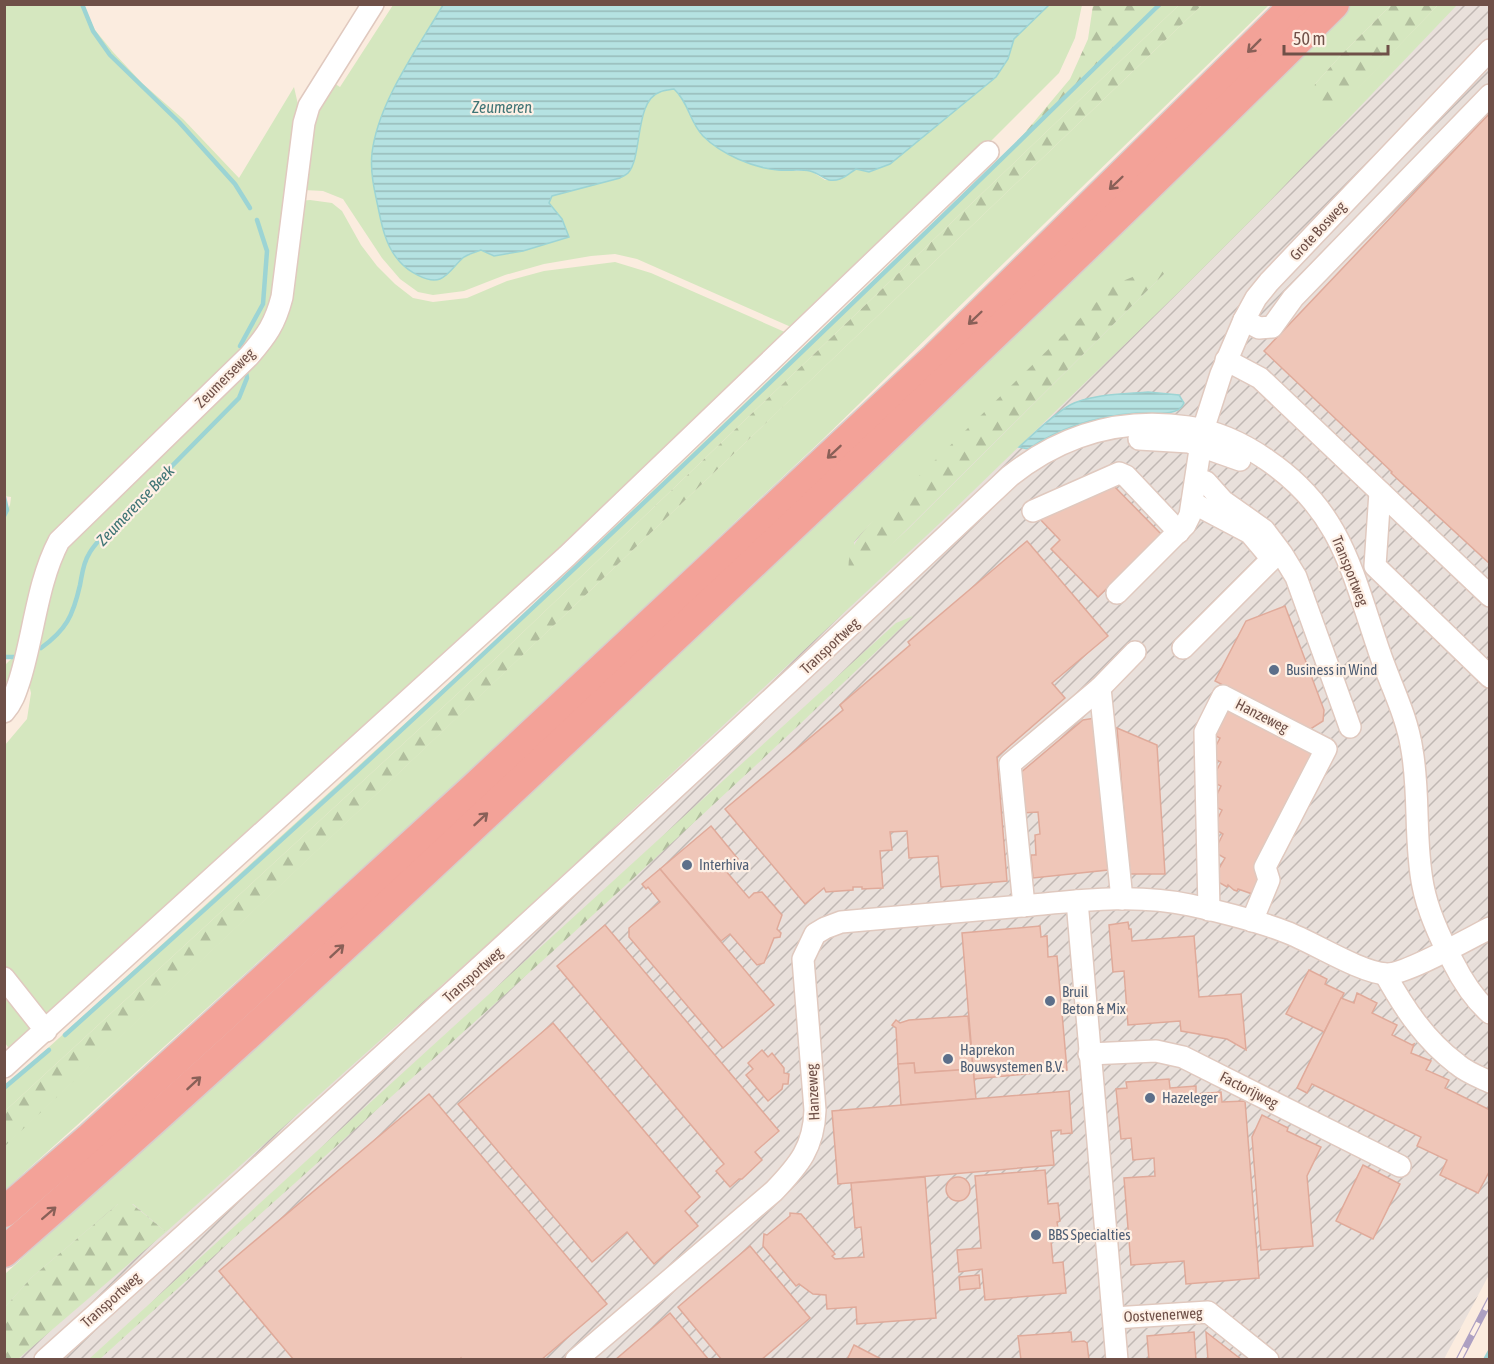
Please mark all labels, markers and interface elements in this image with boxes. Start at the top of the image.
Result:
scale bar [1284,18,1388,56]
text: 50 m [1293,28,1325,49]
one-way arrow [1247,38,1262,53]
water label: Zeumeren [472,98,532,116]
one-way arrow [1108,175,1123,190]
street label: Grote Bosweg [1286,197,1349,264]
one-way arrow [968,311,983,326]
street label: Zeumerseweg [191,344,258,411]
one-way arrow [826,445,841,459]
water label: Zeumerense Beek [92,461,178,549]
street label: Transportweg [1329,533,1372,609]
street label: Transportweg [797,614,863,677]
place label: Business in Wind [1286,661,1377,678]
marker: Business in Wind [1267,663,1281,677]
street label: Hanzeweg [1233,695,1292,736]
one-way arrow [473,812,488,826]
place label: Interhiva [699,856,749,873]
marker: Interhiva [680,858,694,872]
street label: Transportweg [439,943,506,1006]
one-way arrow [330,944,345,958]
place label: Bruil Beton & Mix [1062,983,1126,1017]
marker: Bruil Beton & Mix [1043,994,1057,1008]
place label: Haprekon Bouwsystemen B.V. [960,1041,1065,1075]
marker: Haprekon Bouwsystemen B.V. [941,1052,955,1066]
street label: Hanzeweg [802,1063,822,1121]
street label: Factorijweg [1217,1068,1282,1112]
one-way arrow [186,1076,201,1090]
place label: Hazeleger [1162,1089,1218,1106]
marker: Hazeleger [1143,1091,1157,1105]
one-way arrow [41,1206,56,1220]
place label: BBS Specialties [1048,1226,1131,1243]
marker: BBS Specialties [1029,1228,1043,1242]
street label: Transportweg [77,1268,144,1331]
street label: Oostvenerweg [1123,1304,1203,1325]

